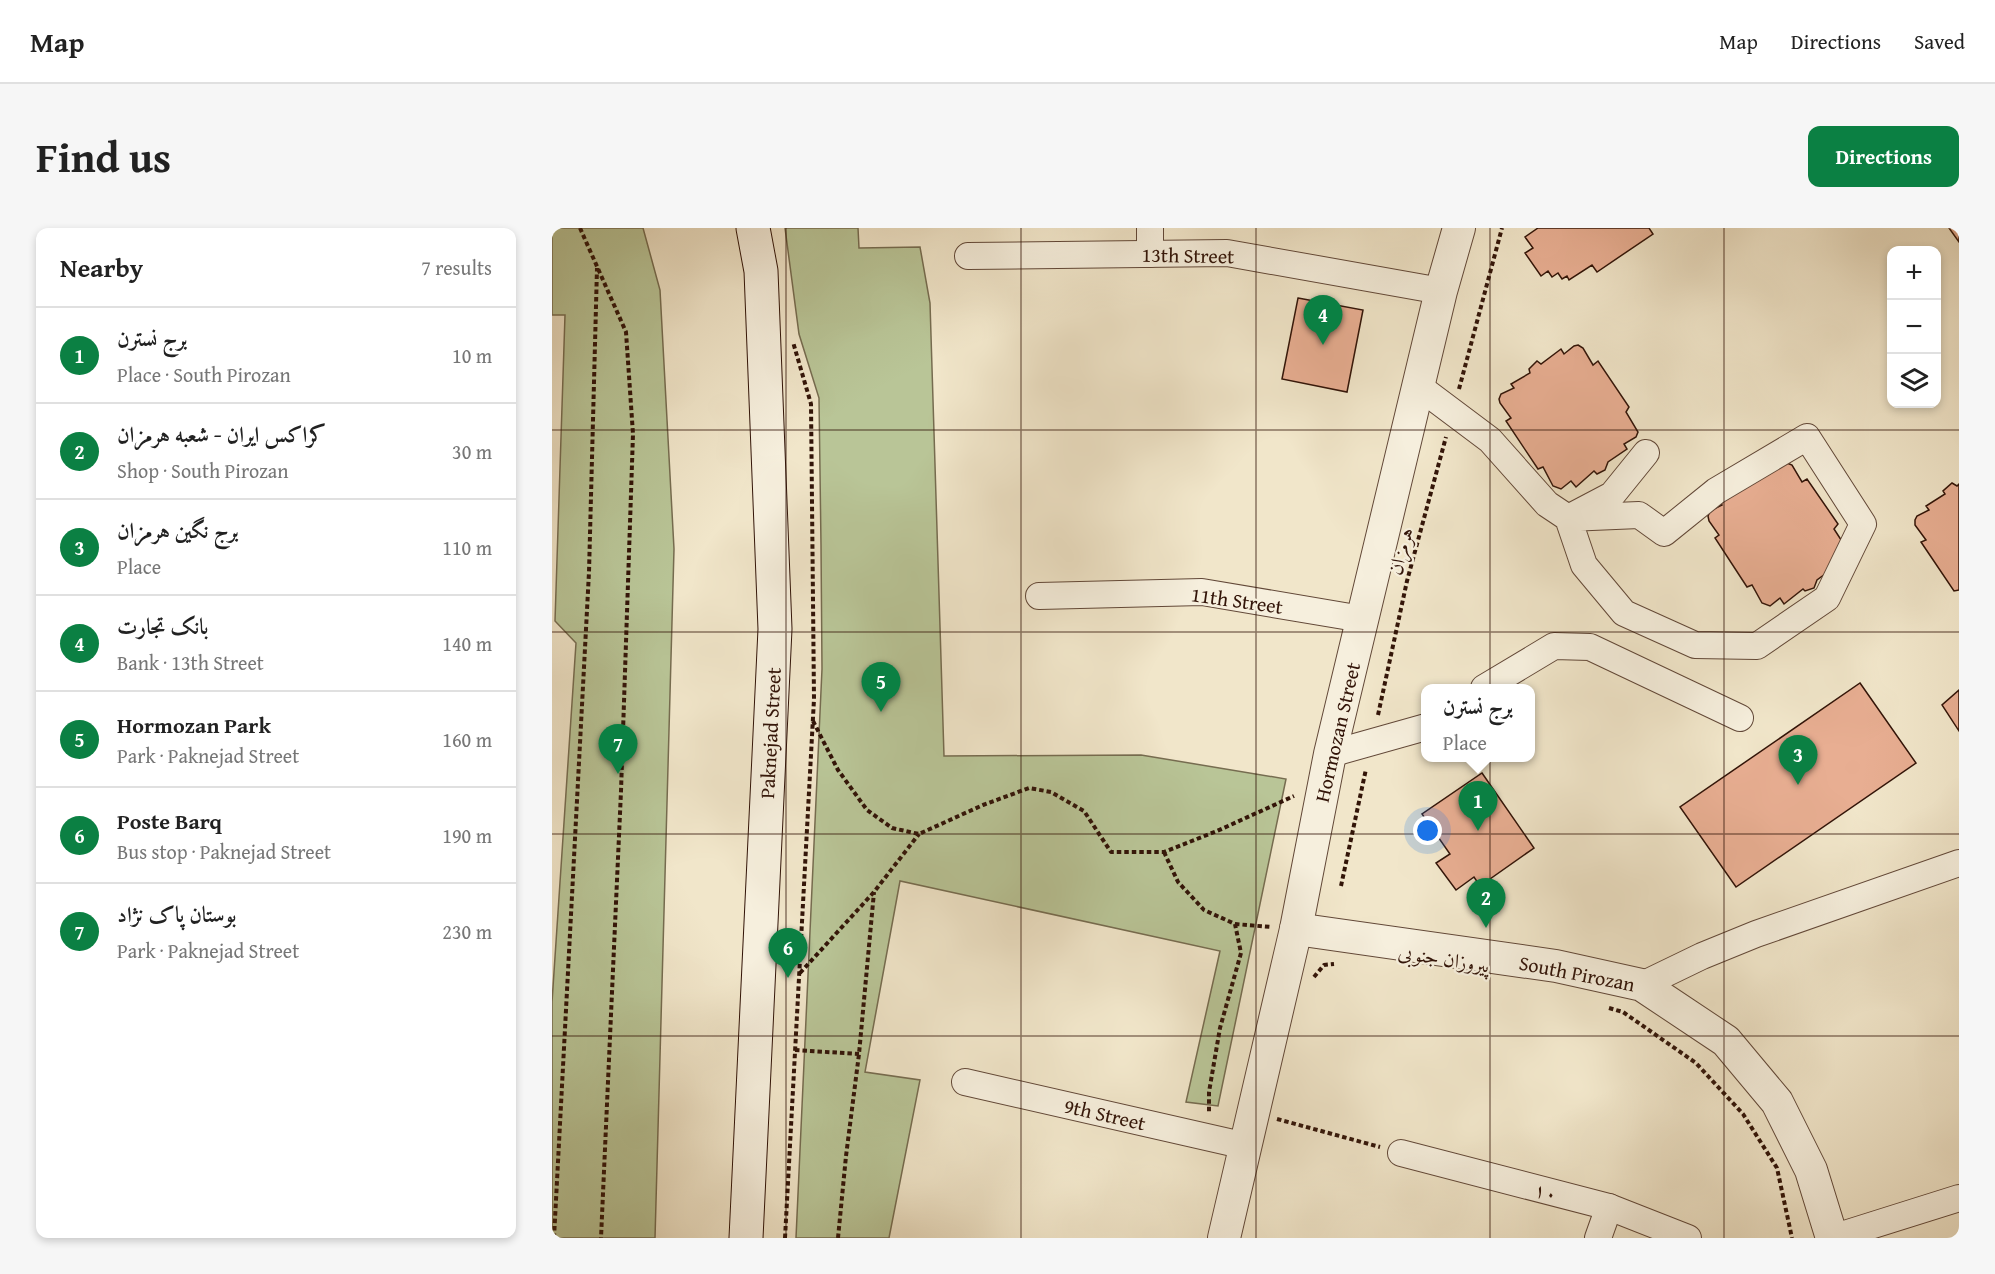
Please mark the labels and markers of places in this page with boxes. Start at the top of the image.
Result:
pin: 4 [1304,296,1342,345]
pin: 5 [862,662,900,712]
pin: 7 [598,724,638,774]
pin: 3 [1778,736,1818,785]
pin: 1 [1458,782,1498,831]
pin: 2 [1466,878,1506,928]
pin: 6 [768,928,808,978]

